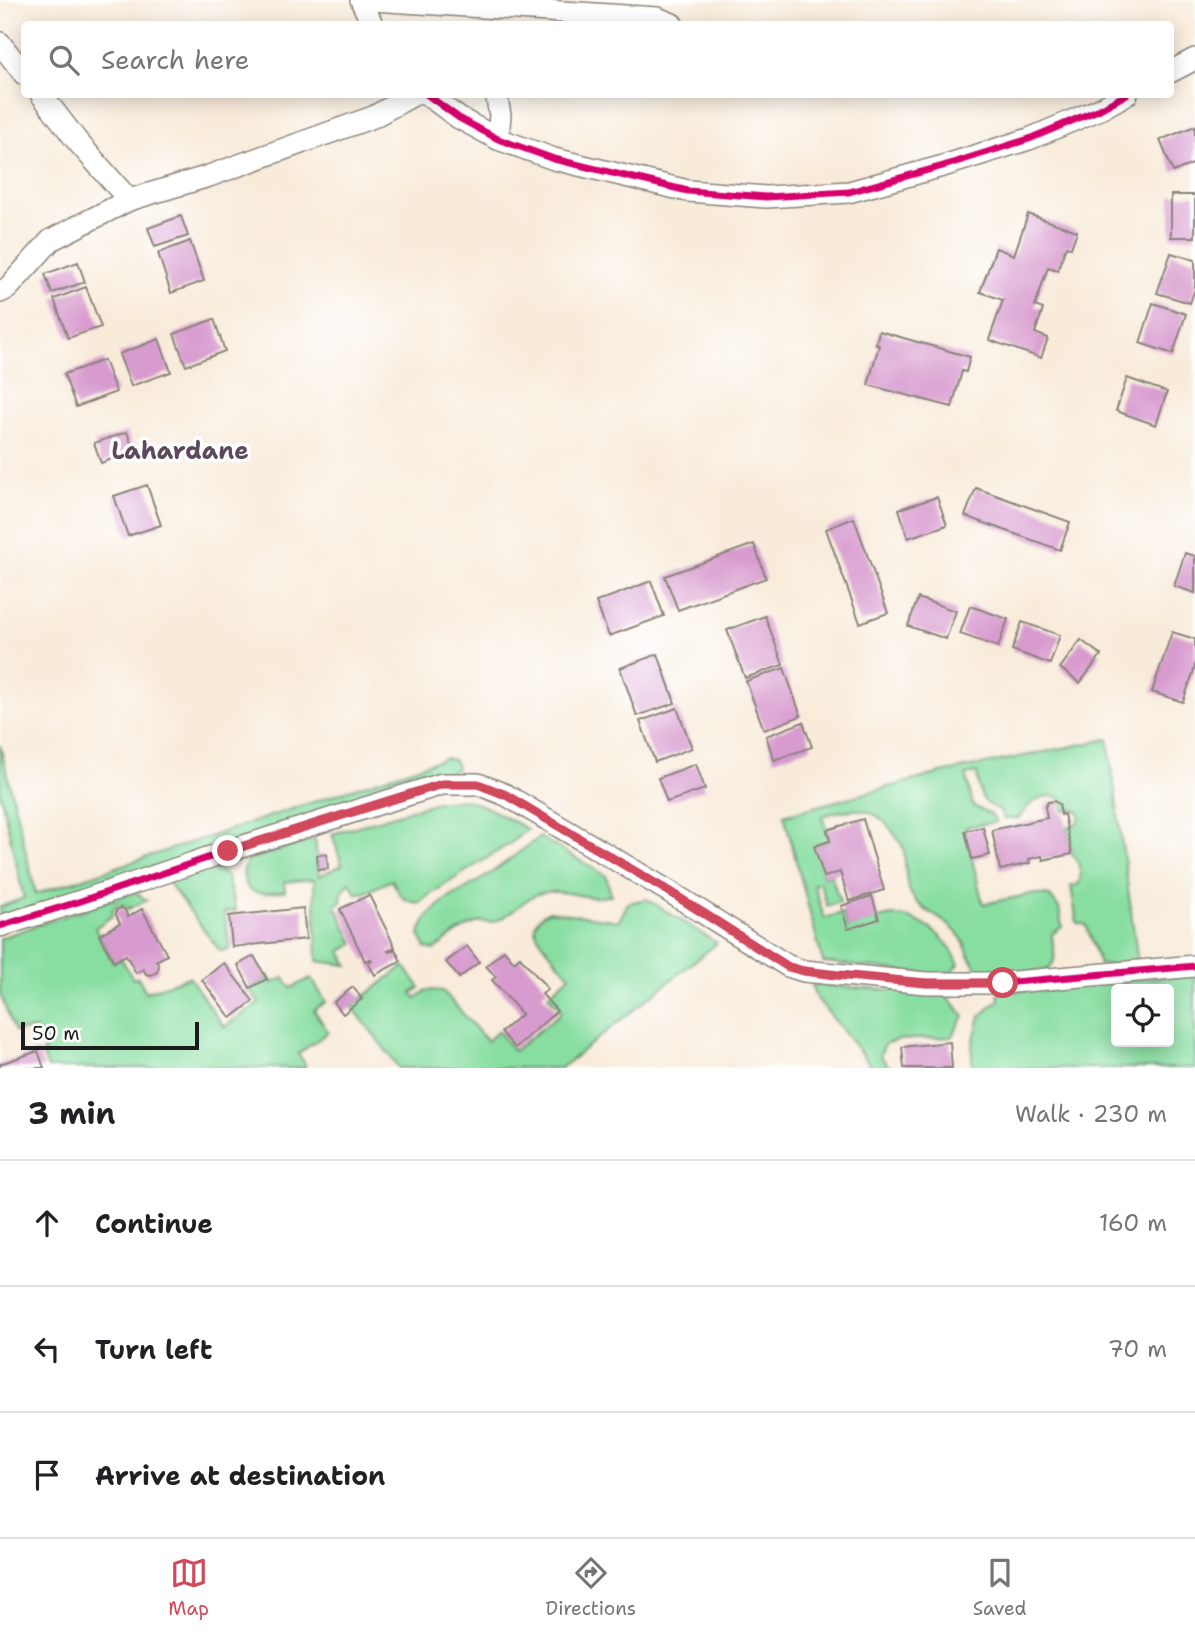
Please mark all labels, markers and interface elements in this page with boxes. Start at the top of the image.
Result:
search box [21,21,1174,98]
icon: search [45,41,83,79]
text: Search here [101,42,250,77]
district label: Lahardane [111,435,249,467]
route end [212,835,243,866]
route start [987,967,1018,998]
map controls [1111,984,1174,1047]
button: locate [1111,984,1174,1047]
scale bar [21,1019,200,1051]
text: 50 m [32,1021,80,1046]
text: 3 min [28,1093,115,1134]
text: Walk · 230 m [1015,1099,1167,1129]
icon: ahead [28,1204,66,1242]
text: Continue [95,1206,213,1241]
text: 160 m [1099,1208,1167,1238]
icon: left [28,1330,66,1368]
text: Turn left [95,1332,212,1367]
text: 70 m [1108,1334,1167,1364]
icon: arrive [28,1456,66,1494]
text: Arrive at destination [95,1458,385,1493]
tab: Map [168,1554,209,1621]
tab: Directions [546,1554,636,1621]
tab: Saved [973,1554,1027,1621]

